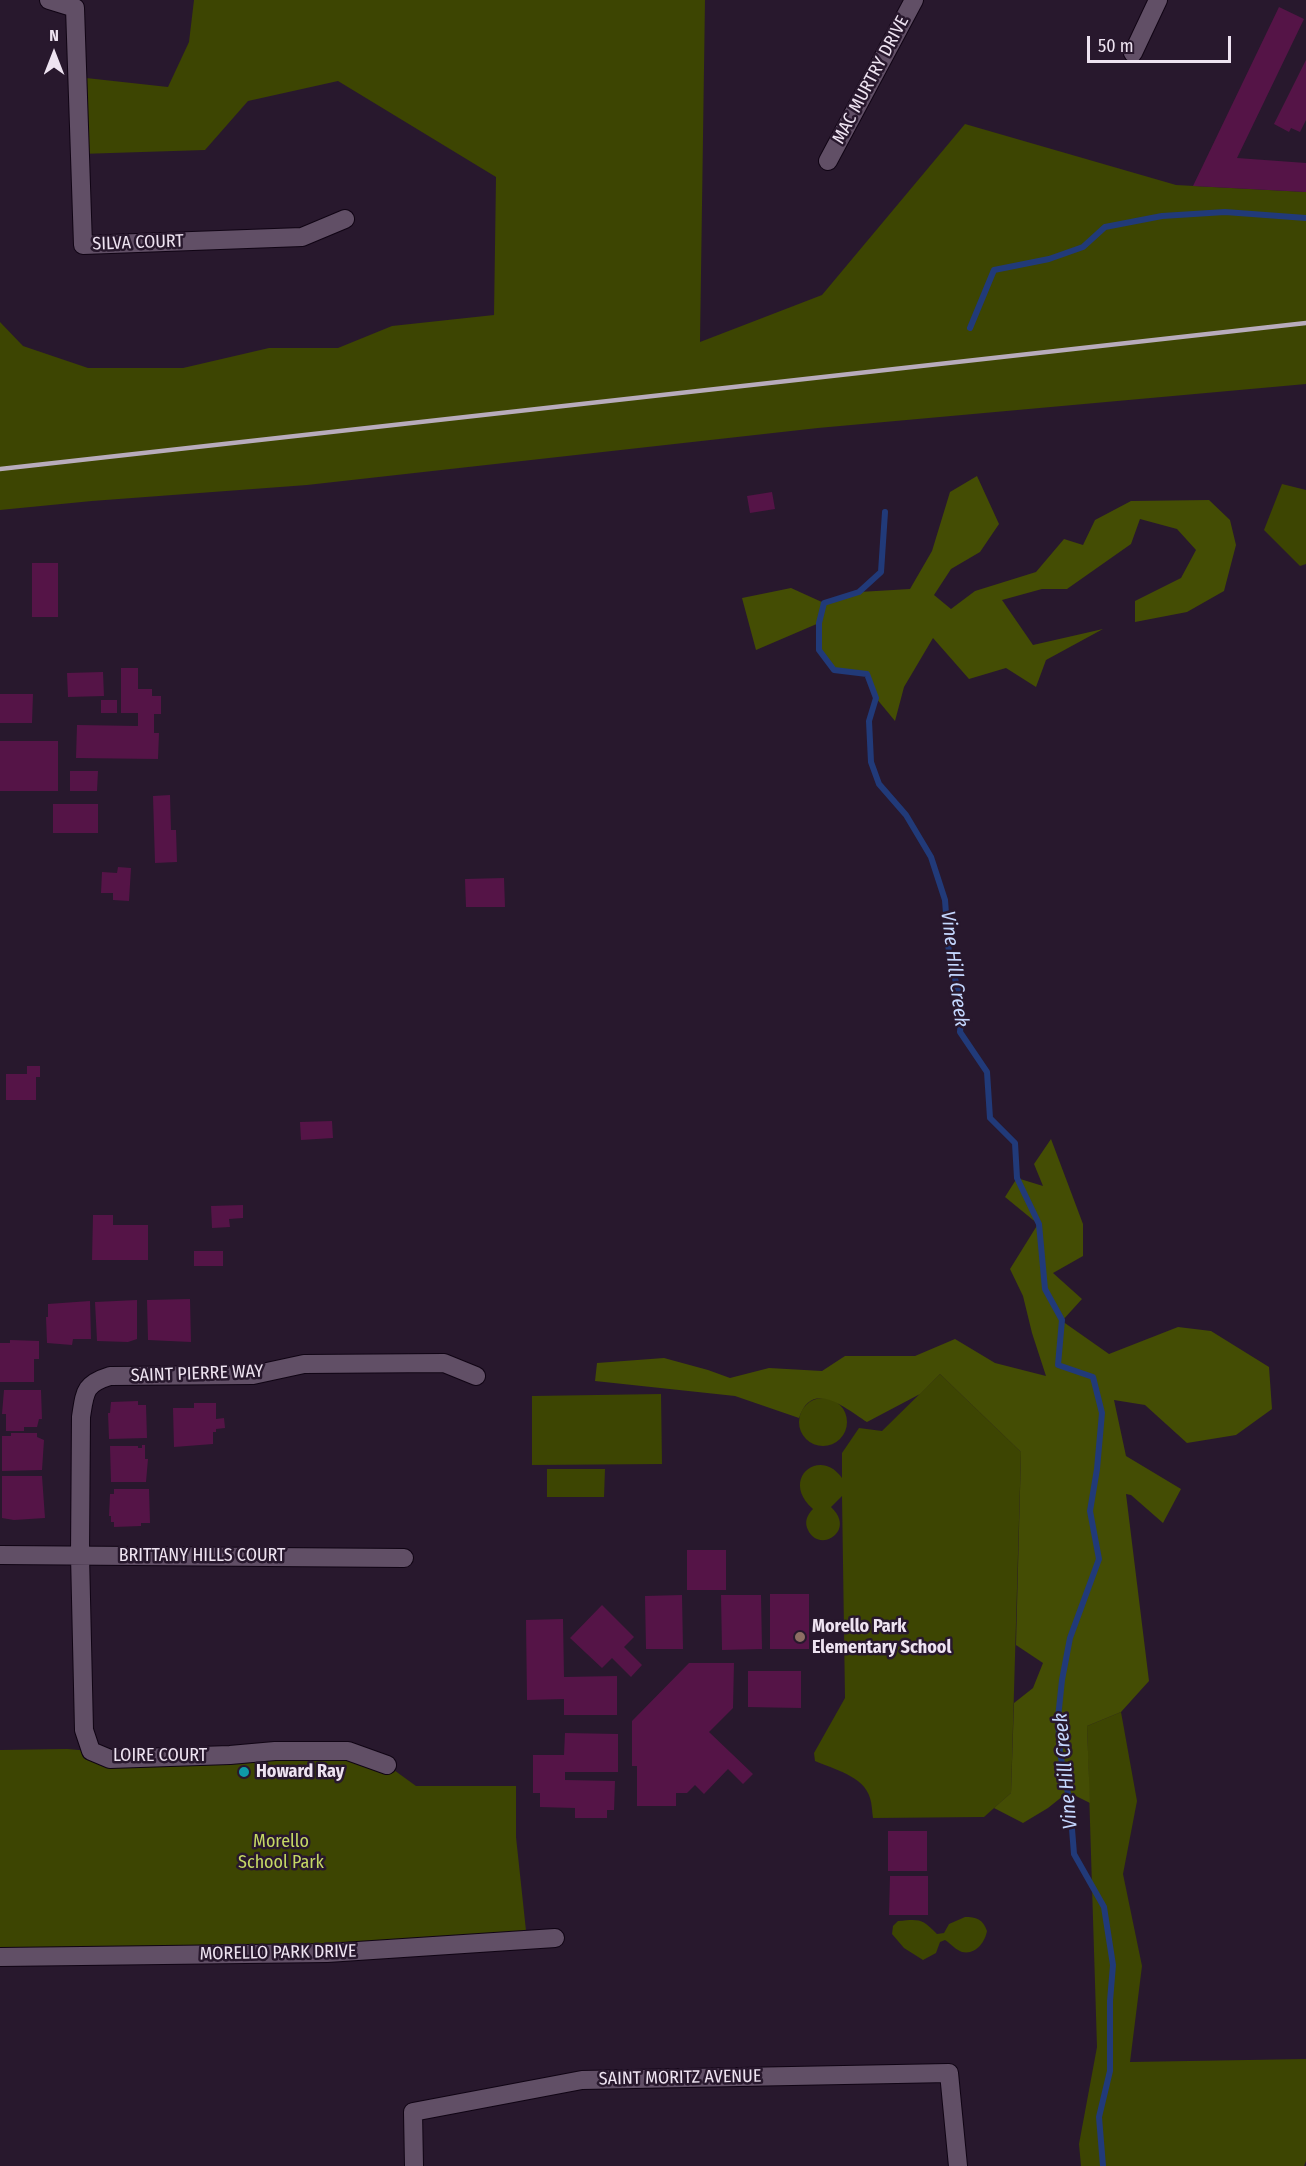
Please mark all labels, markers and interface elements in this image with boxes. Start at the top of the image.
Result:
street label: MAC MURTRY DRIVE [828,12,914,148]
north arrow [24,24,84,84]
scale bar [1090,24,1234,62]
text: N [49,26,59,45]
text: 50 m [1098,35,1134,57]
street label: SILVA COURT [92,231,184,255]
water label: Vine Hill Creek [935,910,973,1028]
street label: SAINT PIERRE WAY [130,1361,264,1387]
street label: BRITTANY HILLS COURT [119,1545,285,1567]
place label: Morello Park Elementary School [812,1616,951,1658]
marker: Morello Park Elementary School [793,1630,807,1644]
water label: Vine Hill Creek [1049,1712,1083,1830]
street label: LOIRE COURT [113,1745,207,1767]
place label: Howard Ray [256,1761,344,1783]
marker: Howard Ray [237,1765,251,1779]
park label: Morello School Park [238,1831,324,1874]
street label: MORELLO PARK DRIVE [199,1941,357,1965]
street label: SAINT MORITZ AVENUE [599,2066,761,2090]

